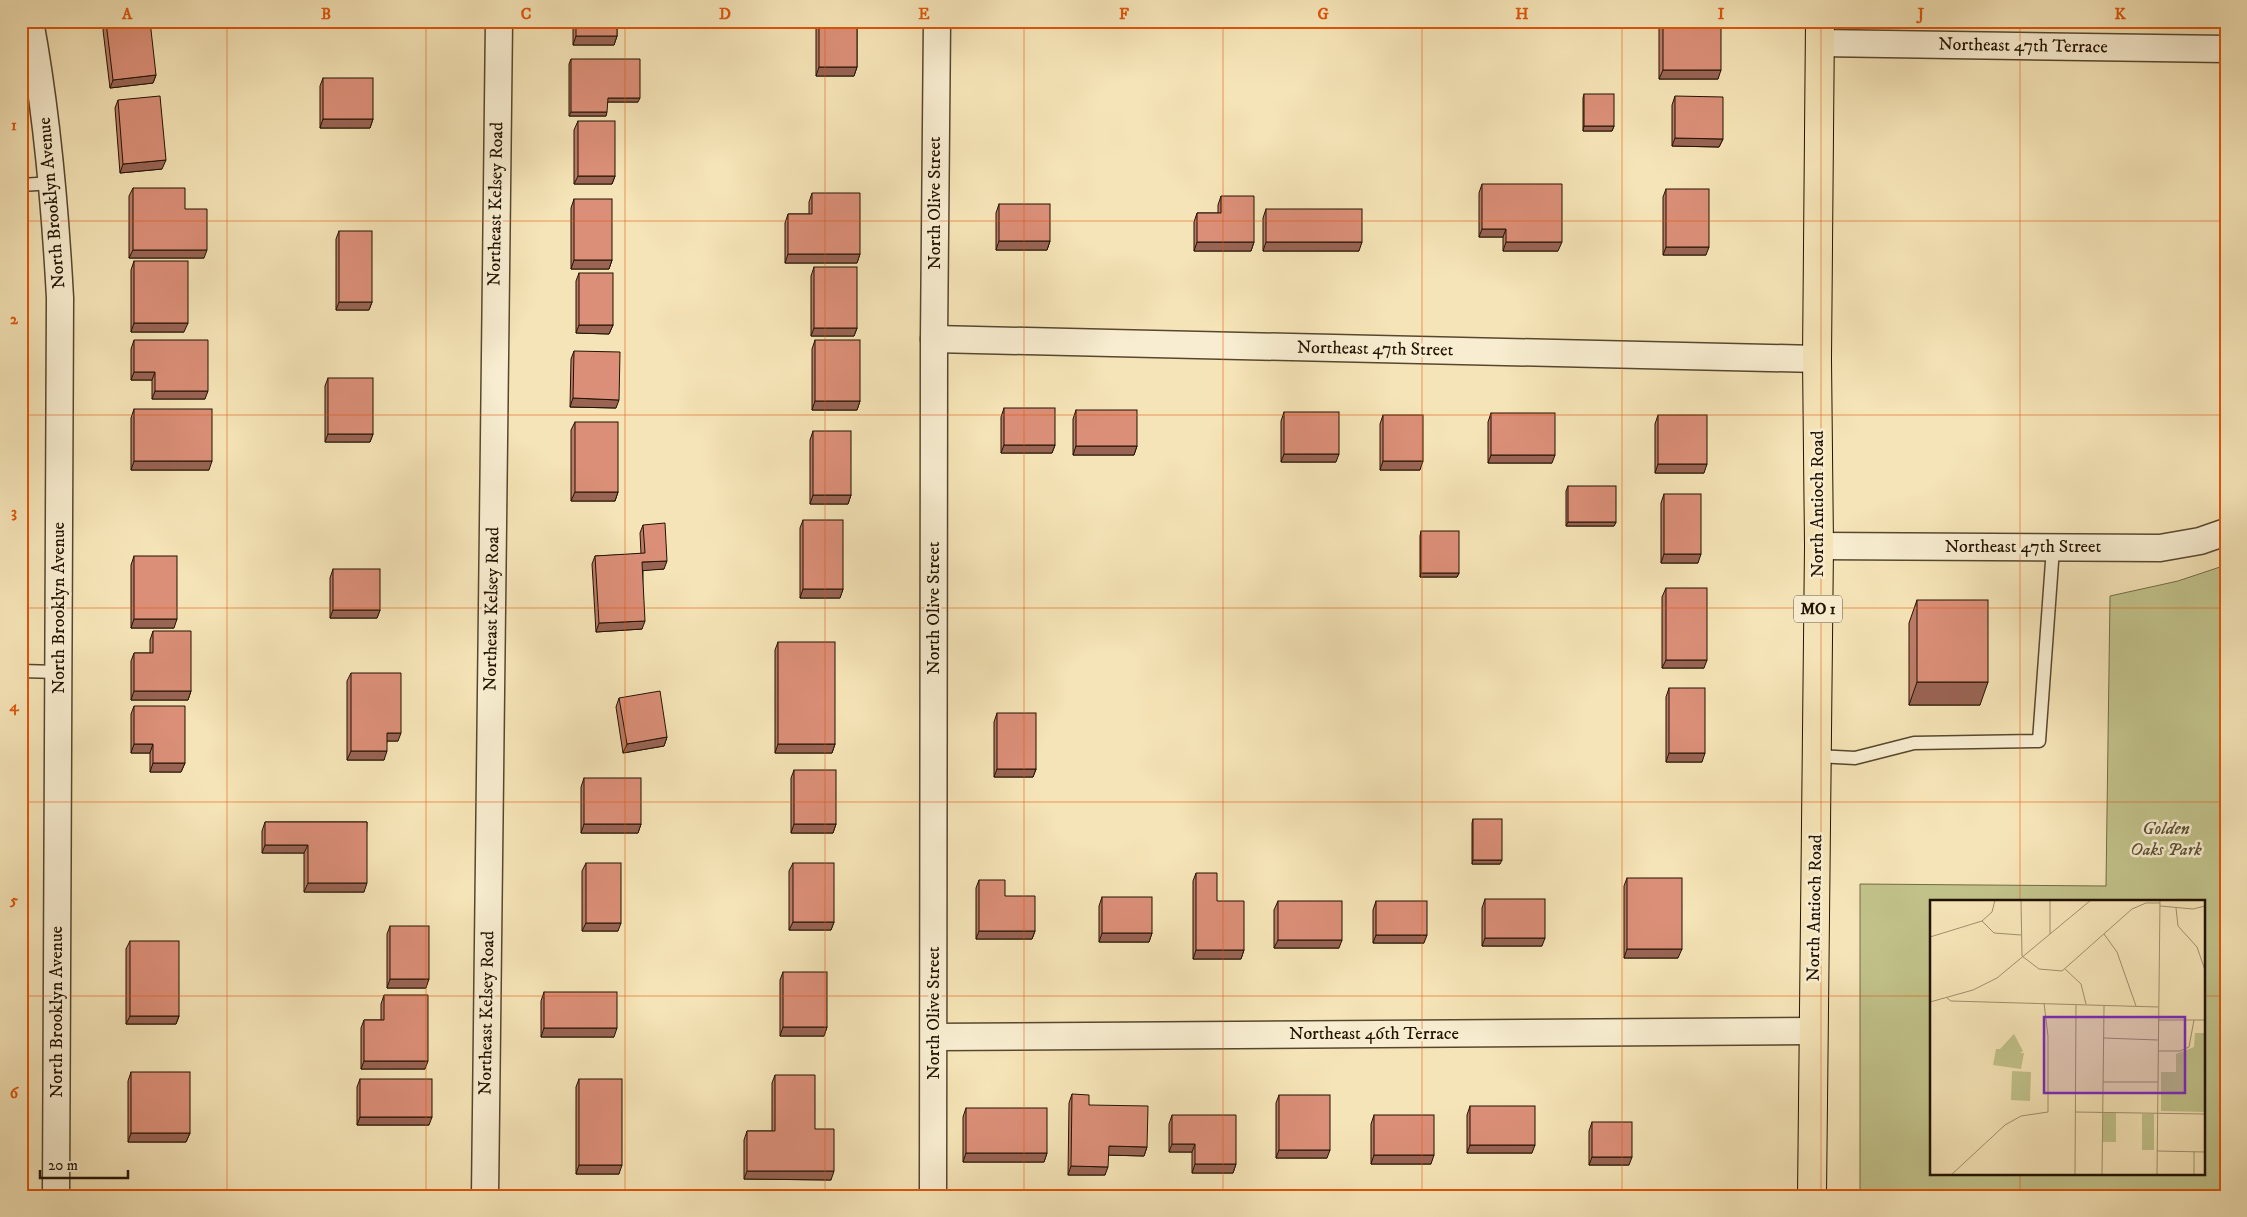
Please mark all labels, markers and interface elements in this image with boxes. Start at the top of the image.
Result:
text: A [121,4,133,24]
text: B [321,4,331,24]
text: C [521,4,531,24]
text: D [719,4,731,24]
text: E [918,4,930,24]
text: F [1119,4,1129,24]
text: G [1317,4,1329,24]
text: H [1515,4,1529,24]
text: I [1718,4,1725,24]
text: J [1916,4,1925,24]
text: K [2114,4,2126,24]
street label: Northeast 47th Terrace [1938,34,2108,58]
text: 1 [11,115,17,135]
street label: North Brooklyn Avenue [34,116,70,290]
street label: Northeast Kelsey Road [484,122,508,286]
street label: North Olive Street [924,136,946,270]
text: 2 [10,309,19,329]
street label: Northeast 47th Street [1297,337,1454,361]
street label: North Antioch Road [1807,430,1829,578]
text: 3 [11,502,17,522]
street label: North Brooklyn Avenue [48,522,70,694]
street label: Northeast Kelsey Road [480,527,504,691]
street label: Northeast 47th Street [1945,536,2102,558]
street label: North Olive Street [923,541,945,675]
road number: MO 1 [1794,596,1842,622]
text: 4 [8,696,19,716]
park label: Golden Oaks Park [2130,818,2202,861]
street label: North Antioch Road [1803,834,1827,982]
text: 5 [9,890,18,910]
inset map [1930,900,2204,1174]
street label: North Brooklyn Avenue [46,926,68,1098]
street label: Northeast Kelsey Road [475,931,499,1095]
street label: North Olive Street [923,946,945,1080]
street label: Northeast 46th Terrace [1289,1023,1459,1045]
text: 6 [10,1083,20,1103]
scale bar [40,1147,128,1179]
text: 20 m [48,1156,78,1175]

